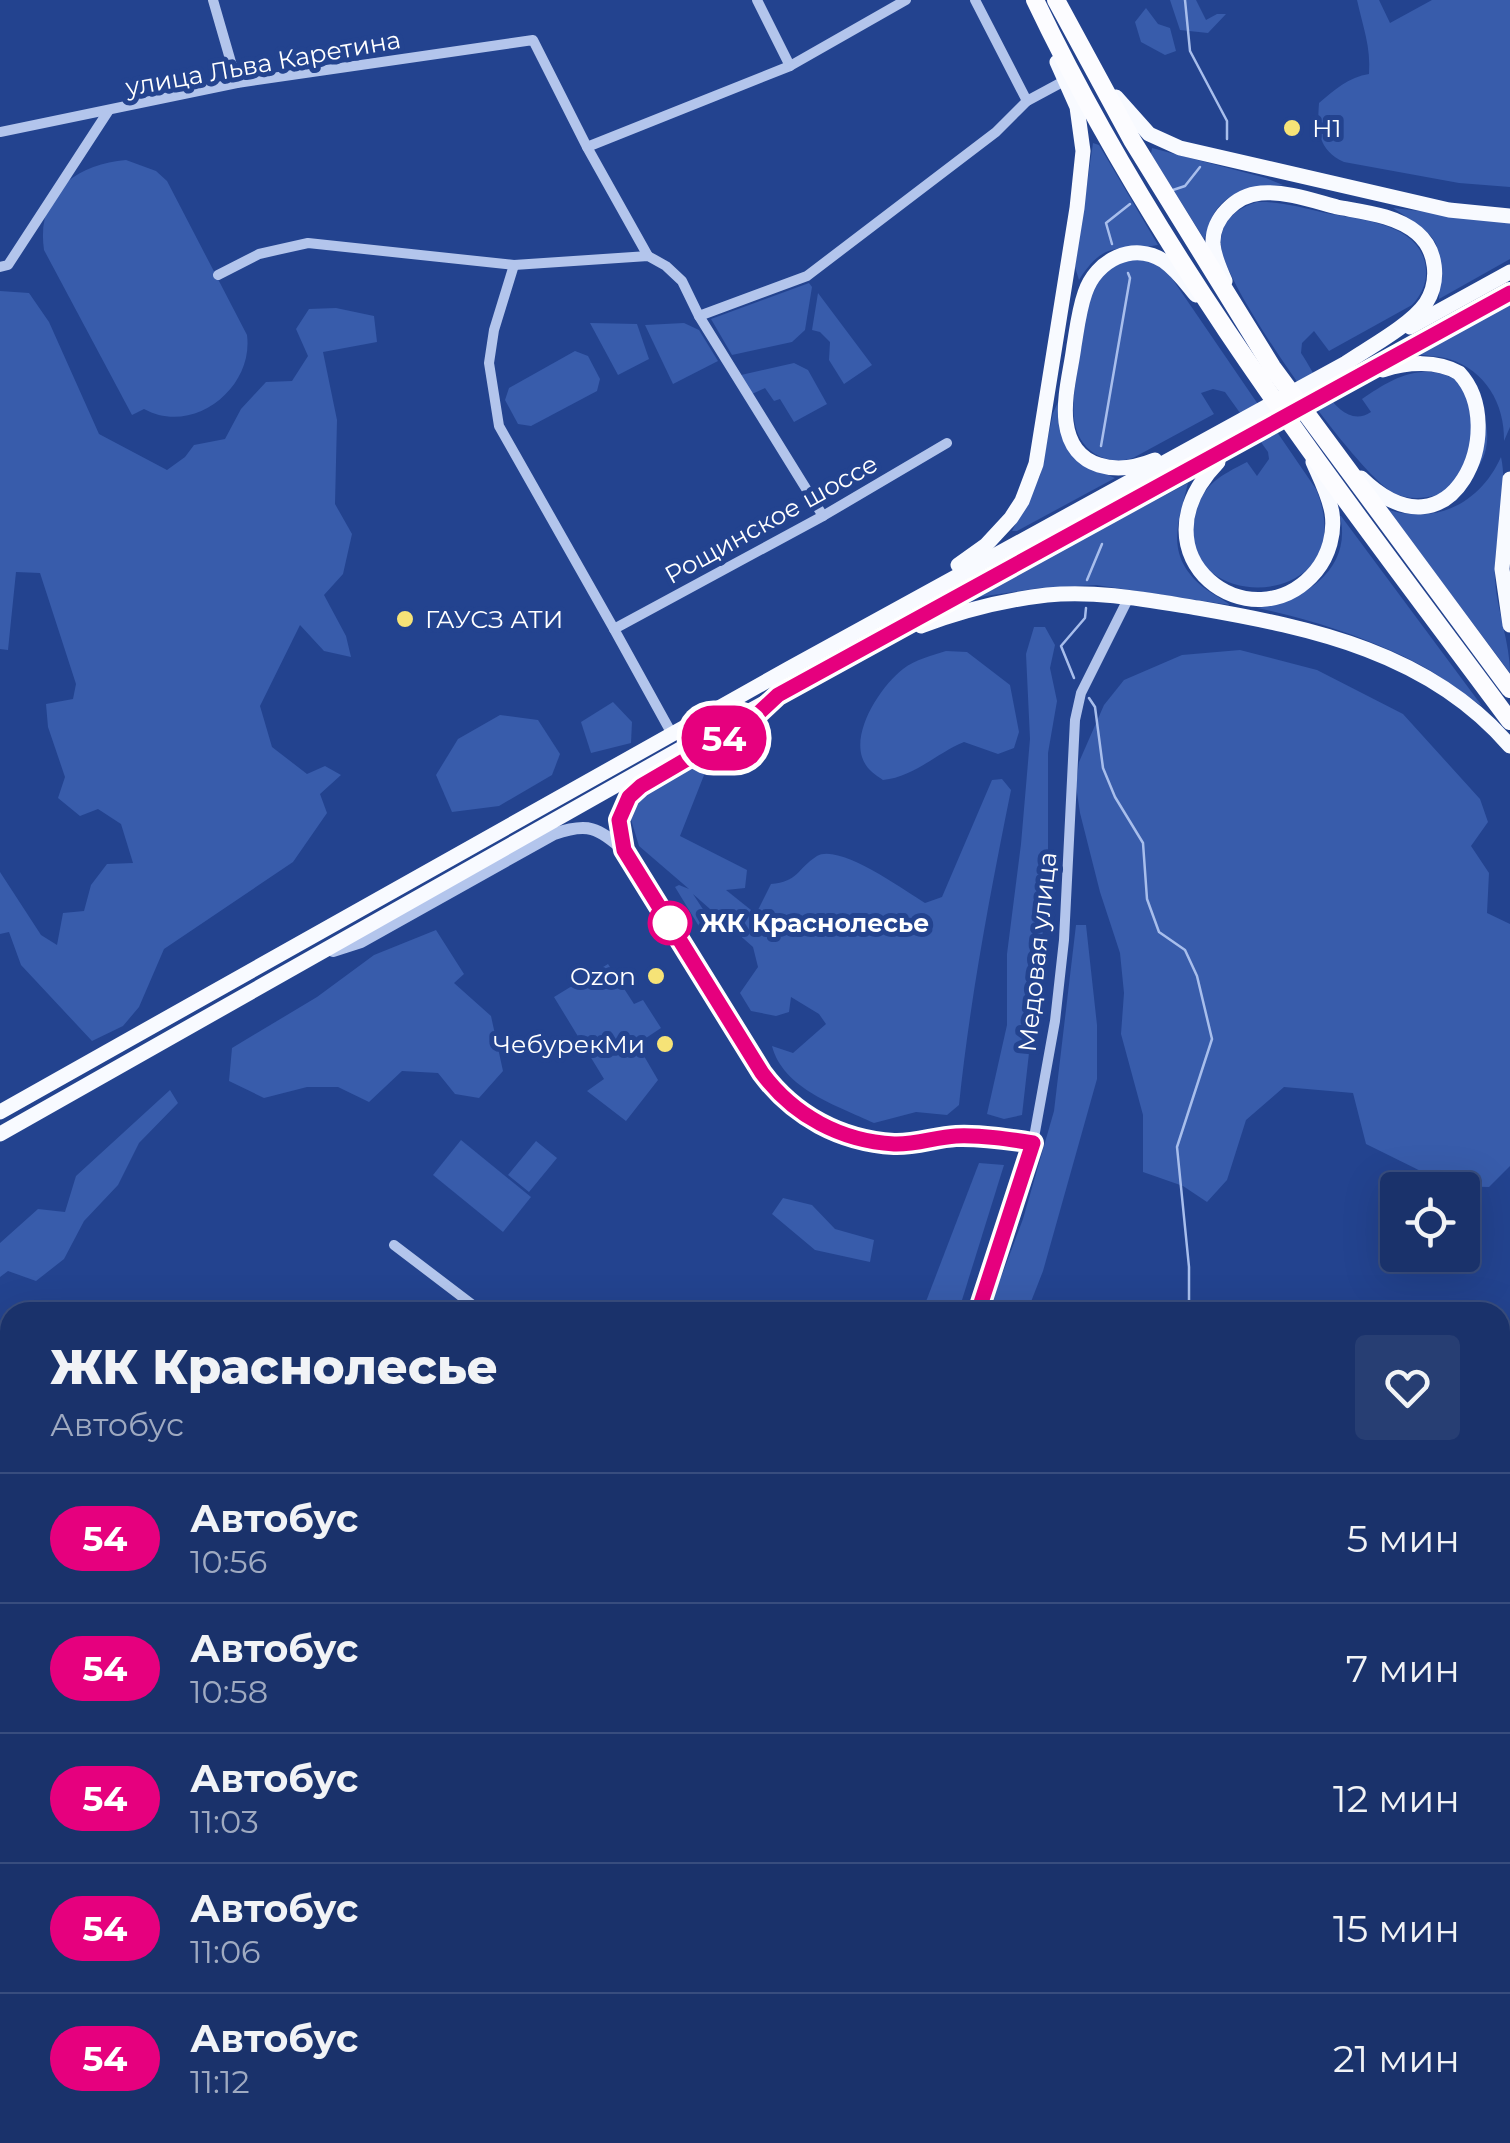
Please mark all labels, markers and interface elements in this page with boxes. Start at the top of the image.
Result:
street label: улица Льва Каретина [122,24,403,102]
place label: Н1 [1312,113,1342,143]
marker: Н1 [1281,117,1303,139]
street label: Рощинское шоссе [659,448,883,590]
place label: ГАУСЗ АТИ [425,604,563,634]
marker: ГАУСЗ АТИ [394,608,416,630]
line badge: 54 [679,706,769,770]
text: 54 [702,717,746,760]
street label: Медовая улица [1012,851,1062,1053]
marker: ЖК Краснолесье [649,902,691,944]
place label: ЖК Краснолесье [700,908,929,938]
place label: Ozon [570,961,636,991]
marker: Ozon [645,965,667,987]
place label: ЧебурекМи [493,1029,645,1059]
marker: ЧебурекМи [654,1033,676,1055]
map controls [1380,1172,1480,1272]
button: locate [1380,1172,1480,1272]
button: heart [1355,1335,1460,1440]
text: ЖК Краснолесье [50,1338,498,1396]
text: Автобус [50,1405,184,1444]
text: Автобус [190,1495,359,1542]
text: 5 мин [1347,1515,1460,1562]
text: 54 [83,1517,127,1560]
text: 10:56 [190,1542,267,1581]
text: Автобус [190,1625,359,1672]
text: 7 мин [1346,1645,1460,1692]
text: 54 [83,1647,127,1690]
text: 10:58 [190,1672,268,1711]
text: Автобус [190,1755,359,1802]
text: 12 мин [1333,1775,1460,1822]
text: 54 [83,1777,127,1820]
text: 11:03 [190,1802,259,1841]
text: Автобус [190,1885,359,1932]
text: 15 мин [1333,1905,1460,1952]
text: 54 [83,1907,127,1950]
text: 11:06 [190,1932,261,1971]
text: Автобус [190,2015,359,2062]
text: 21 мин [1333,2035,1460,2082]
text: 54 [83,2037,127,2080]
text: 11:12 [190,2062,250,2101]

